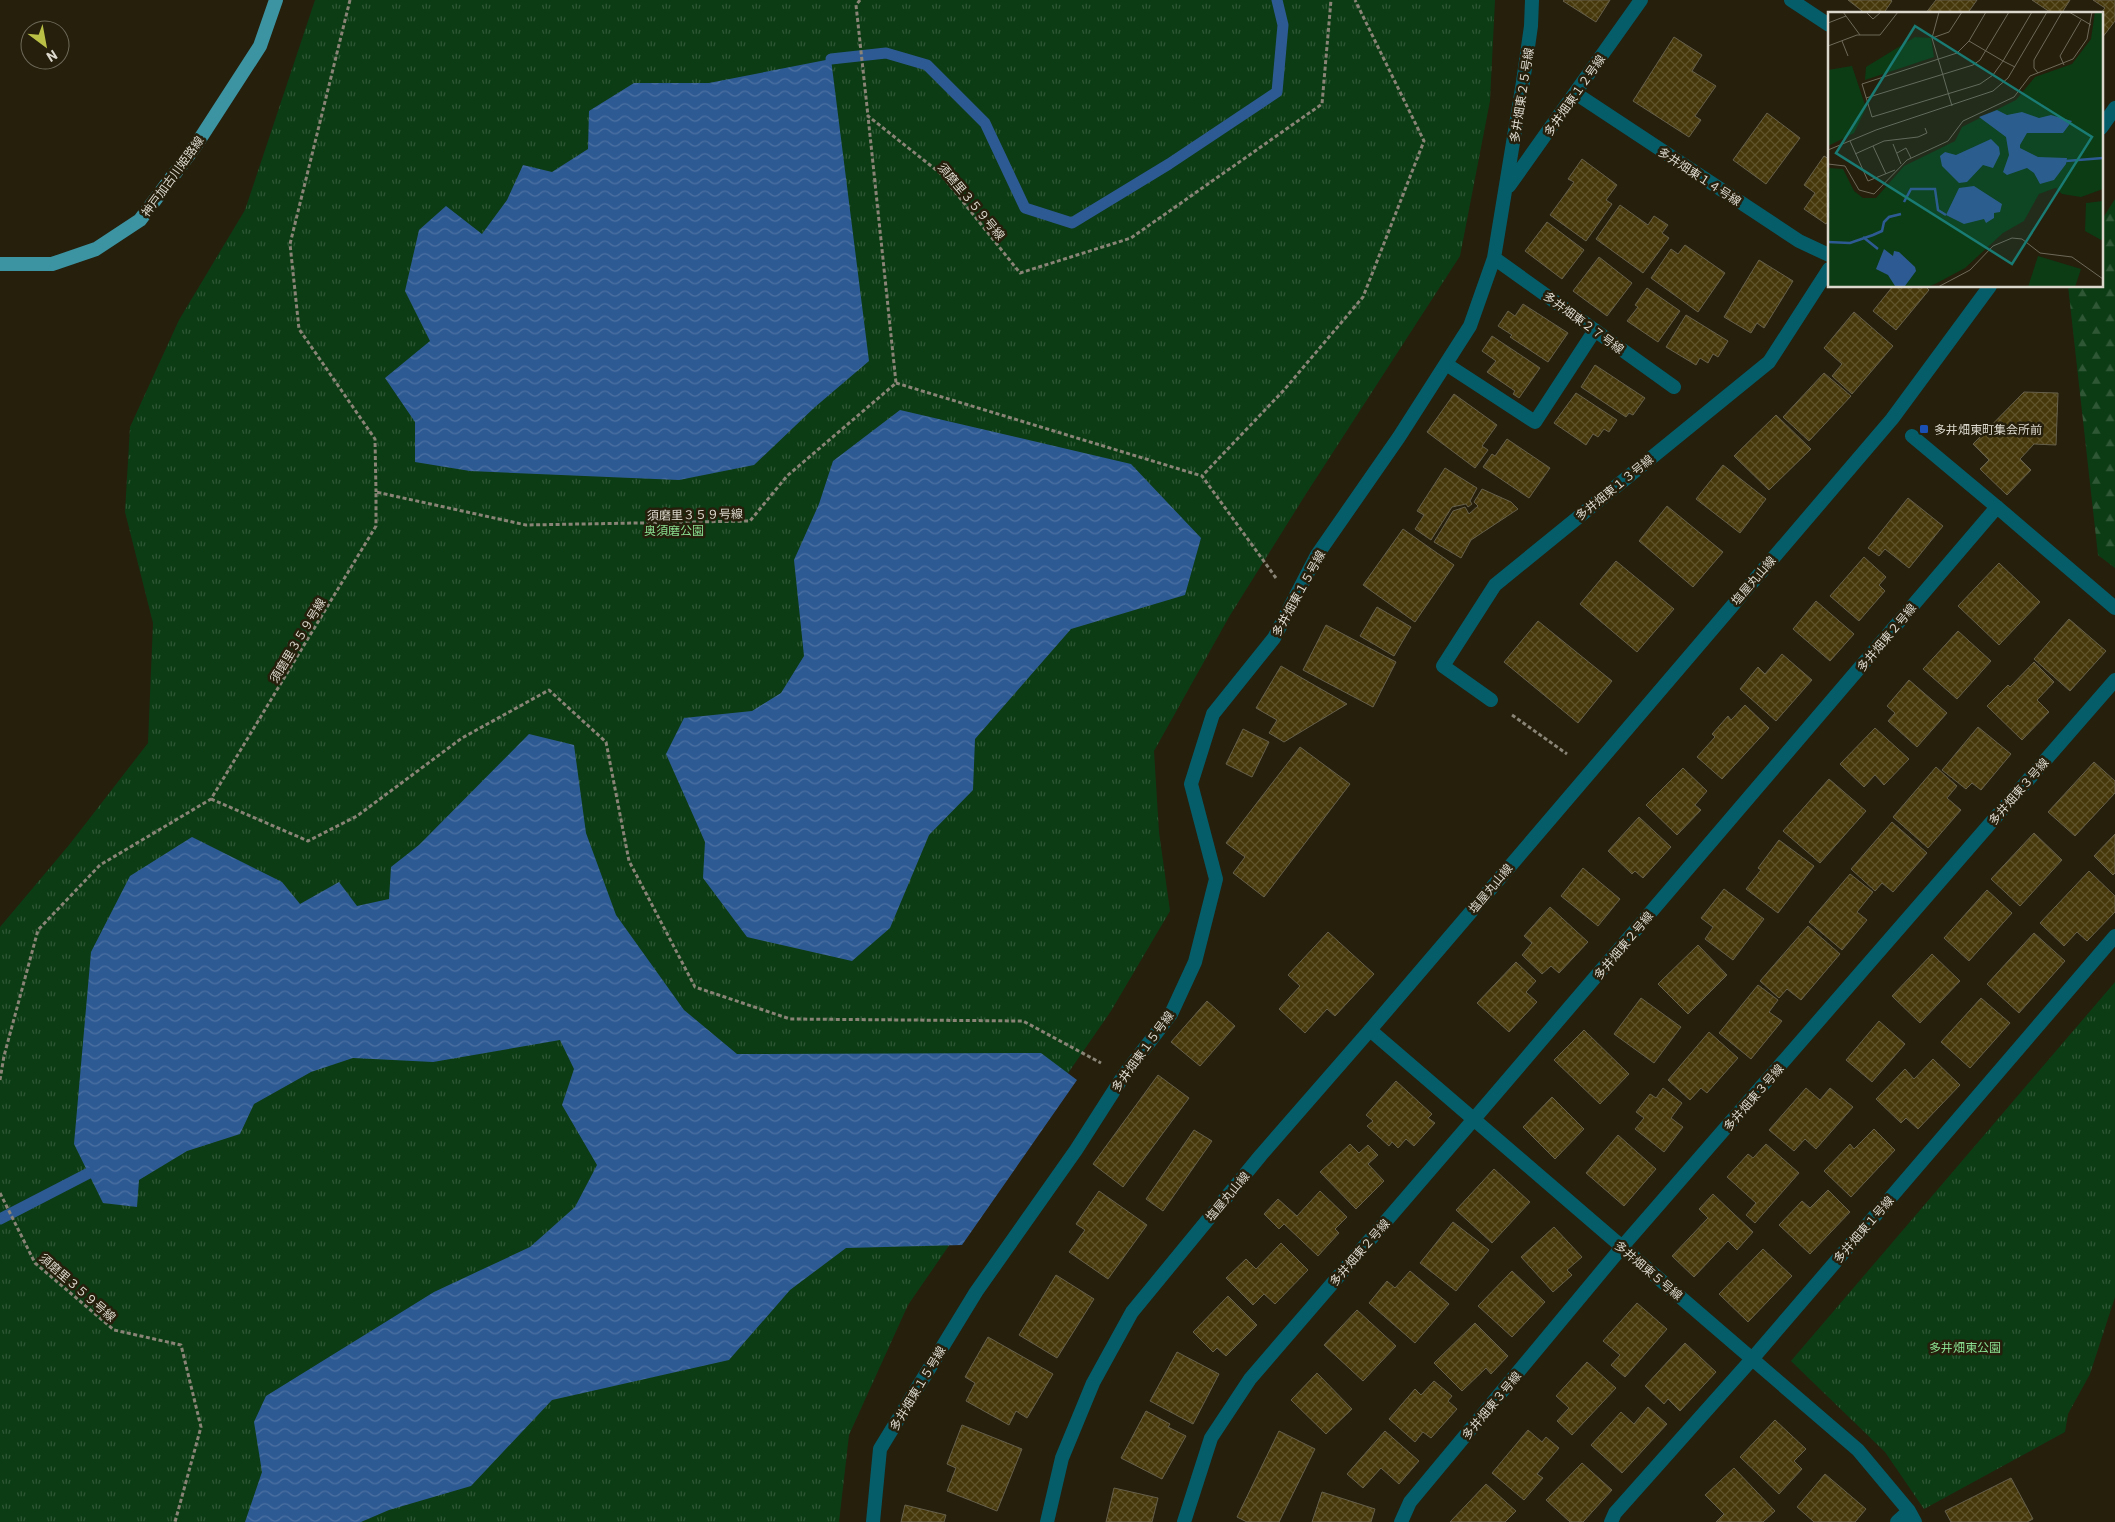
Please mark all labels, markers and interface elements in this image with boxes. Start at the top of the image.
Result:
inset map [1828,12,2102,288]
north arrow [20,20,70,70]
street label: 多井畑東２５号線 [1507,46,1535,144]
text: N [44,47,61,66]
street label: 多井畑東１２号線 [1541,52,1607,138]
street label: 神戸加古川姫路線 [138,133,206,219]
street label: 多井畑東１４号線 [1656,144,1744,208]
street label: 須磨里３５９号線 [936,160,1008,242]
street label: 多井畑東２７号線 [1541,288,1627,356]
place label: 多井畑東町集会所前 [1934,422,2042,436]
marker: 多井畑東町集会所前 [1918,423,1930,435]
street label: 多井畑東１３号線 [1572,451,1656,523]
street label: 須磨里３５９号線 [647,506,743,522]
park label: 奥須磨公園 [644,523,704,537]
street label: 多井畑東１５号線 [1269,548,1327,638]
street label: 塩屋丸山線 [1728,553,1778,607]
street label: 須磨里３５９号線 [266,595,328,685]
street label: 多井畑東２号線 [1854,600,1918,674]
street label: 多井畑東３号線 [1985,755,2051,827]
street label: 塩屋丸山線 [1465,861,1515,915]
street label: 多井畑東２号線 [1591,908,1655,982]
street label: 多井畑東１５号線 [1108,1008,1176,1094]
street label: 多井畑東３号線 [1720,1061,1786,1133]
street label: 塩屋丸山線 [1202,1169,1252,1223]
street label: 多井畑東１号線 [1830,1193,1896,1265]
street label: 多井畑東２号線 [1326,1216,1392,1288]
street label: 多井畑東５号線 [1612,1238,1686,1302]
street label: 須磨里３５９号線 [37,1250,119,1324]
park label: 多井畑東公園 [1929,1340,2001,1354]
street label: 多井畑東１５号線 [886,1343,948,1433]
street label: 多井畑東３号線 [1459,1368,1523,1442]

